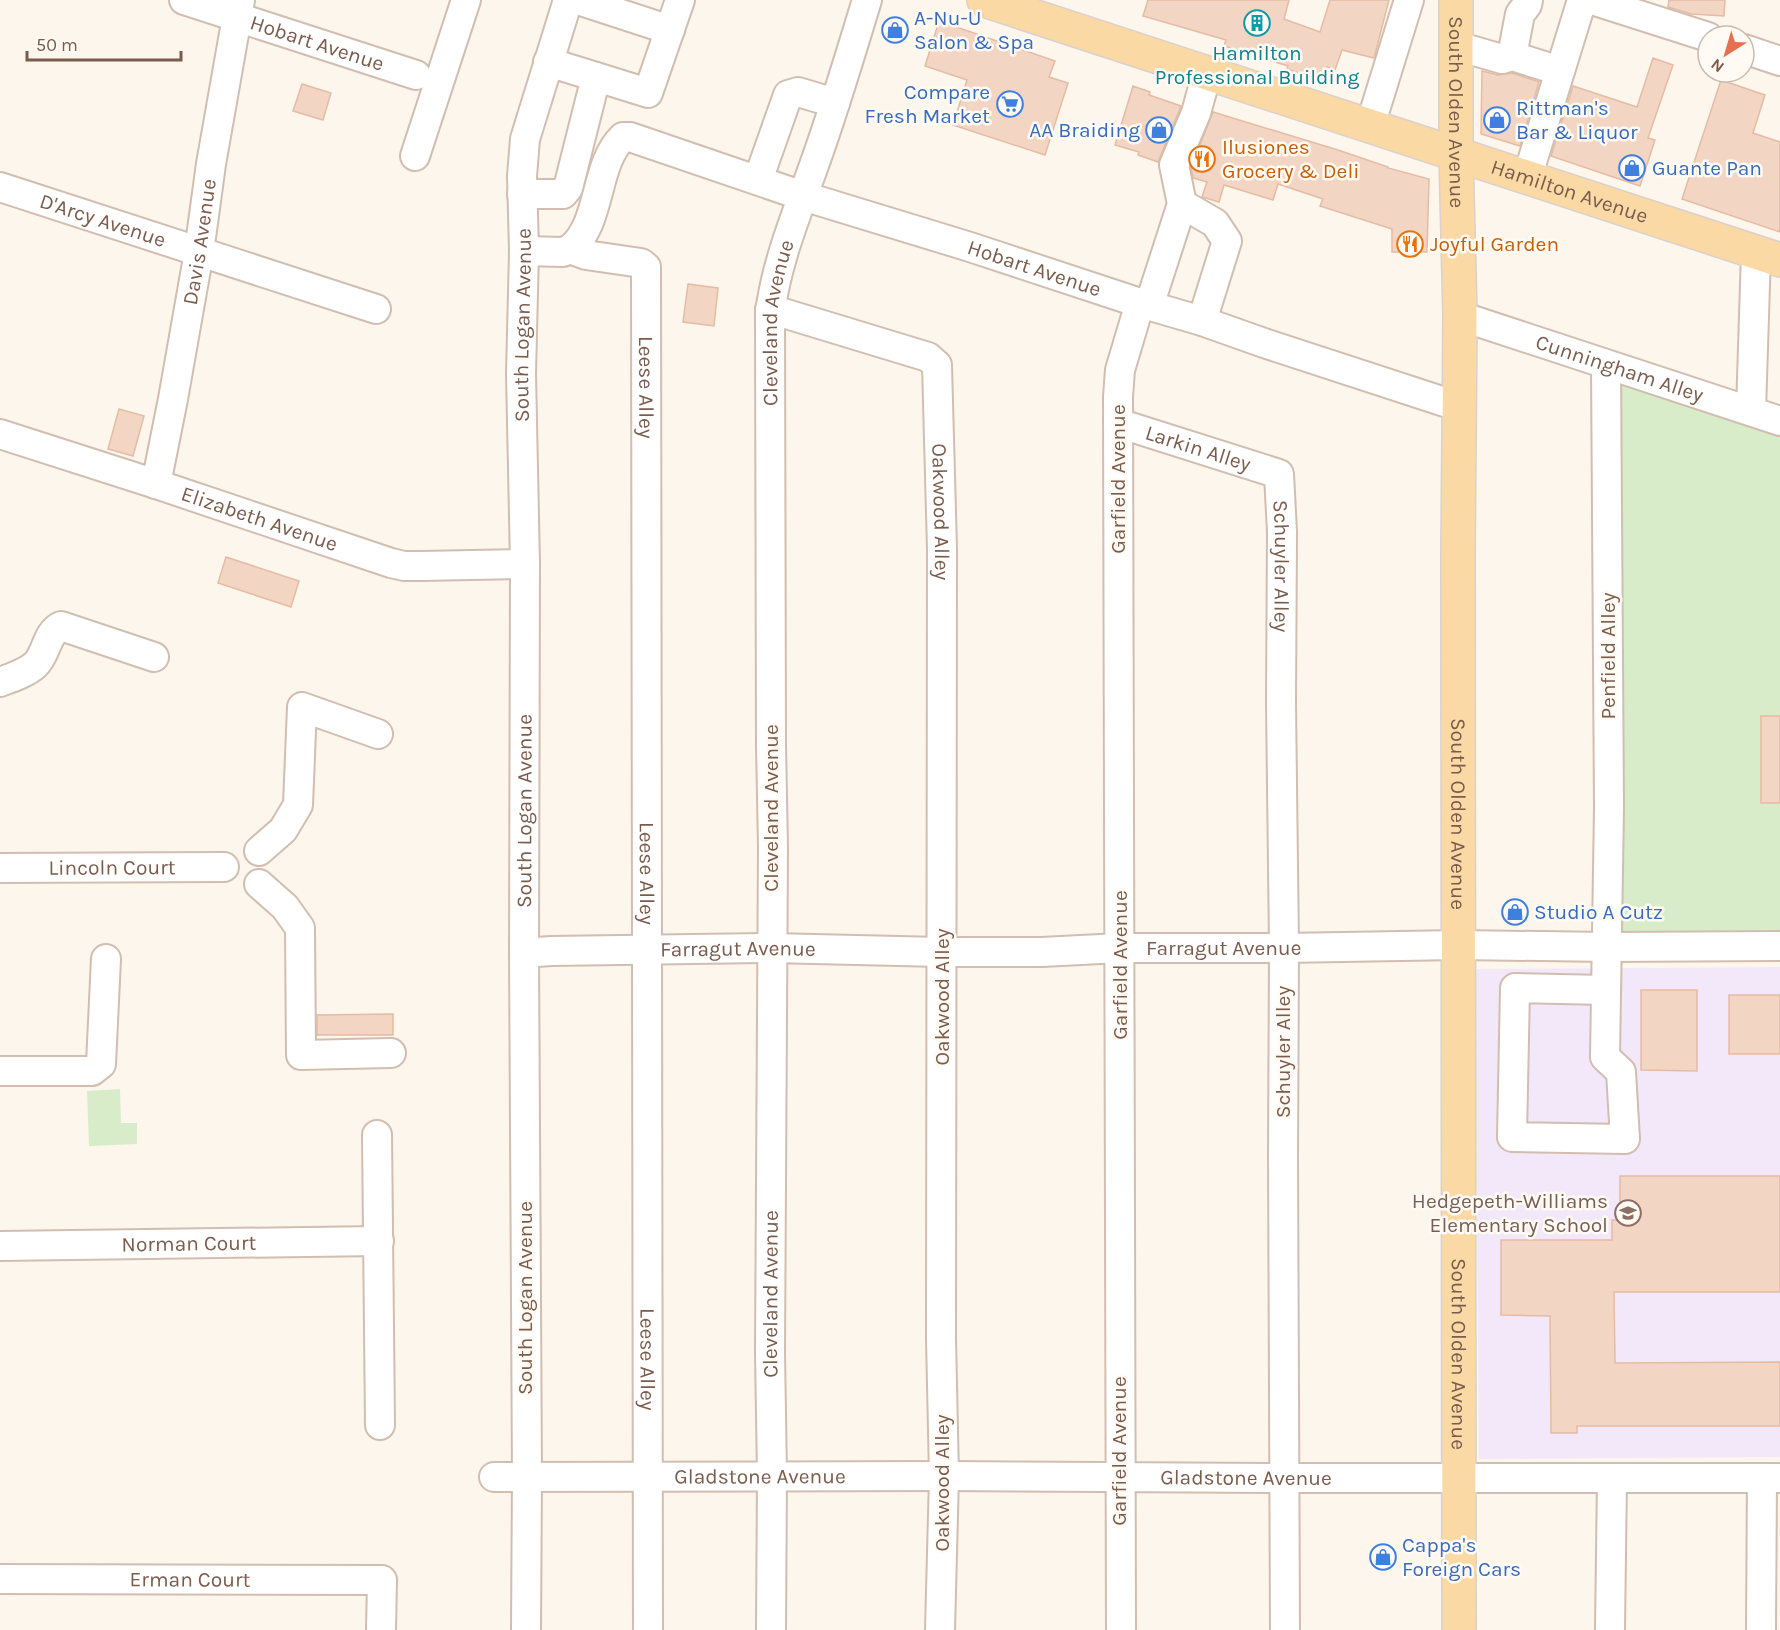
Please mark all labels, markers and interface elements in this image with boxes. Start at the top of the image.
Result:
place label: A-Nu-U Salon & Spa [914,6,1034,54]
building icon: Hamilton Professional Building [1242,8,1272,38]
street label: Hobart Avenue [247,10,387,76]
shop icon: A-Nu-U Salon & Spa [880,15,910,45]
street label: South Olden Avenue [1444,16,1469,208]
scale bar [27,24,182,62]
north arrow [1696,24,1756,84]
text: 50 m [36,34,78,56]
place label: Hamilton Professional Building [1155,41,1359,89]
text: N [1707,55,1728,77]
place label: Compare Fresh Market [864,80,990,128]
supermarket icon: Compare Fresh Market [995,89,1025,119]
place label: Rittman's Bar & Liquor [1516,96,1638,144]
shop icon: Rittman's Bar & Liquor [1482,105,1512,135]
shop icon: AA Braiding [1144,115,1174,145]
place label: AA Braiding [1029,118,1140,142]
place label: Ilusiones Grocery & Deli [1222,135,1360,183]
restaurant icon: Ilusiones Grocery & Deli [1187,144,1217,174]
shop icon: Guante Pan [1617,153,1647,183]
street label: Hamilton Avenue [1488,154,1651,228]
place label: Guante Pan [1652,156,1762,180]
street label: Davis Avenue [178,177,221,307]
street label: D'Arcy Avenue [37,189,169,252]
street label: South Logan Avenue [509,228,536,422]
restaurant icon: Joyful Garden [1395,229,1425,259]
place label: Joyful Garden [1430,232,1559,256]
street label: Hobart Avenue [964,235,1104,301]
street label: Cleveland Avenue [758,237,799,406]
street label: Cunningham Alley [1533,330,1707,407]
street label: Leese Alley [634,336,658,439]
street label: Garfield Avenue [1106,404,1130,554]
street label: Larkin Alley [1142,420,1254,476]
street label: Oakwood Alley [927,443,954,581]
street label: Elizabeth Avenue [178,481,341,556]
street label: Schuyler Alley [1268,499,1294,633]
street label: Penfield Alley [1596,592,1620,720]
street label: South Logan Avenue [512,714,537,908]
street label: South Olden Avenue [1446,718,1470,910]
street label: Cleveland Avenue [759,724,783,892]
street label: Leese Alley [635,822,659,925]
street label: Lincoln Court [48,855,176,880]
street label: Garfield Avenue [1108,890,1132,1040]
shop icon: Studio A Cutz [1500,897,1530,927]
place label: Studio A Cutz [1534,900,1663,924]
street label: Oakwood Alley [930,928,954,1065]
street label: Farragut Avenue [660,936,816,962]
street label: Farragut Avenue [1146,936,1302,960]
street label: Schuyler Alley [1271,986,1295,1118]
place label: Hedgepeth-Williams Elementary School [1412,1189,1608,1237]
school or university icon: Hedgepeth-Williams Elementary School [1613,1198,1643,1228]
street label: South Logan Avenue [513,1201,537,1395]
street label: Cleveland Avenue [758,1210,783,1378]
street label: Norman Court [121,1231,257,1256]
street label: South Olden Avenue [1447,1258,1471,1450]
street label: Leese Alley [636,1308,660,1411]
street label: Garfield Avenue [1107,1376,1131,1526]
street label: Oakwood Alley [930,1414,954,1551]
street label: Gladstone Avenue [674,1464,846,1489]
street label: Gladstone Avenue [1160,1465,1332,1490]
place label: Cappa's Foreign Cars [1402,1533,1521,1581]
shop icon: Cappa's Foreign Cars [1368,1542,1398,1572]
street label: Erman Court [130,1567,251,1592]

